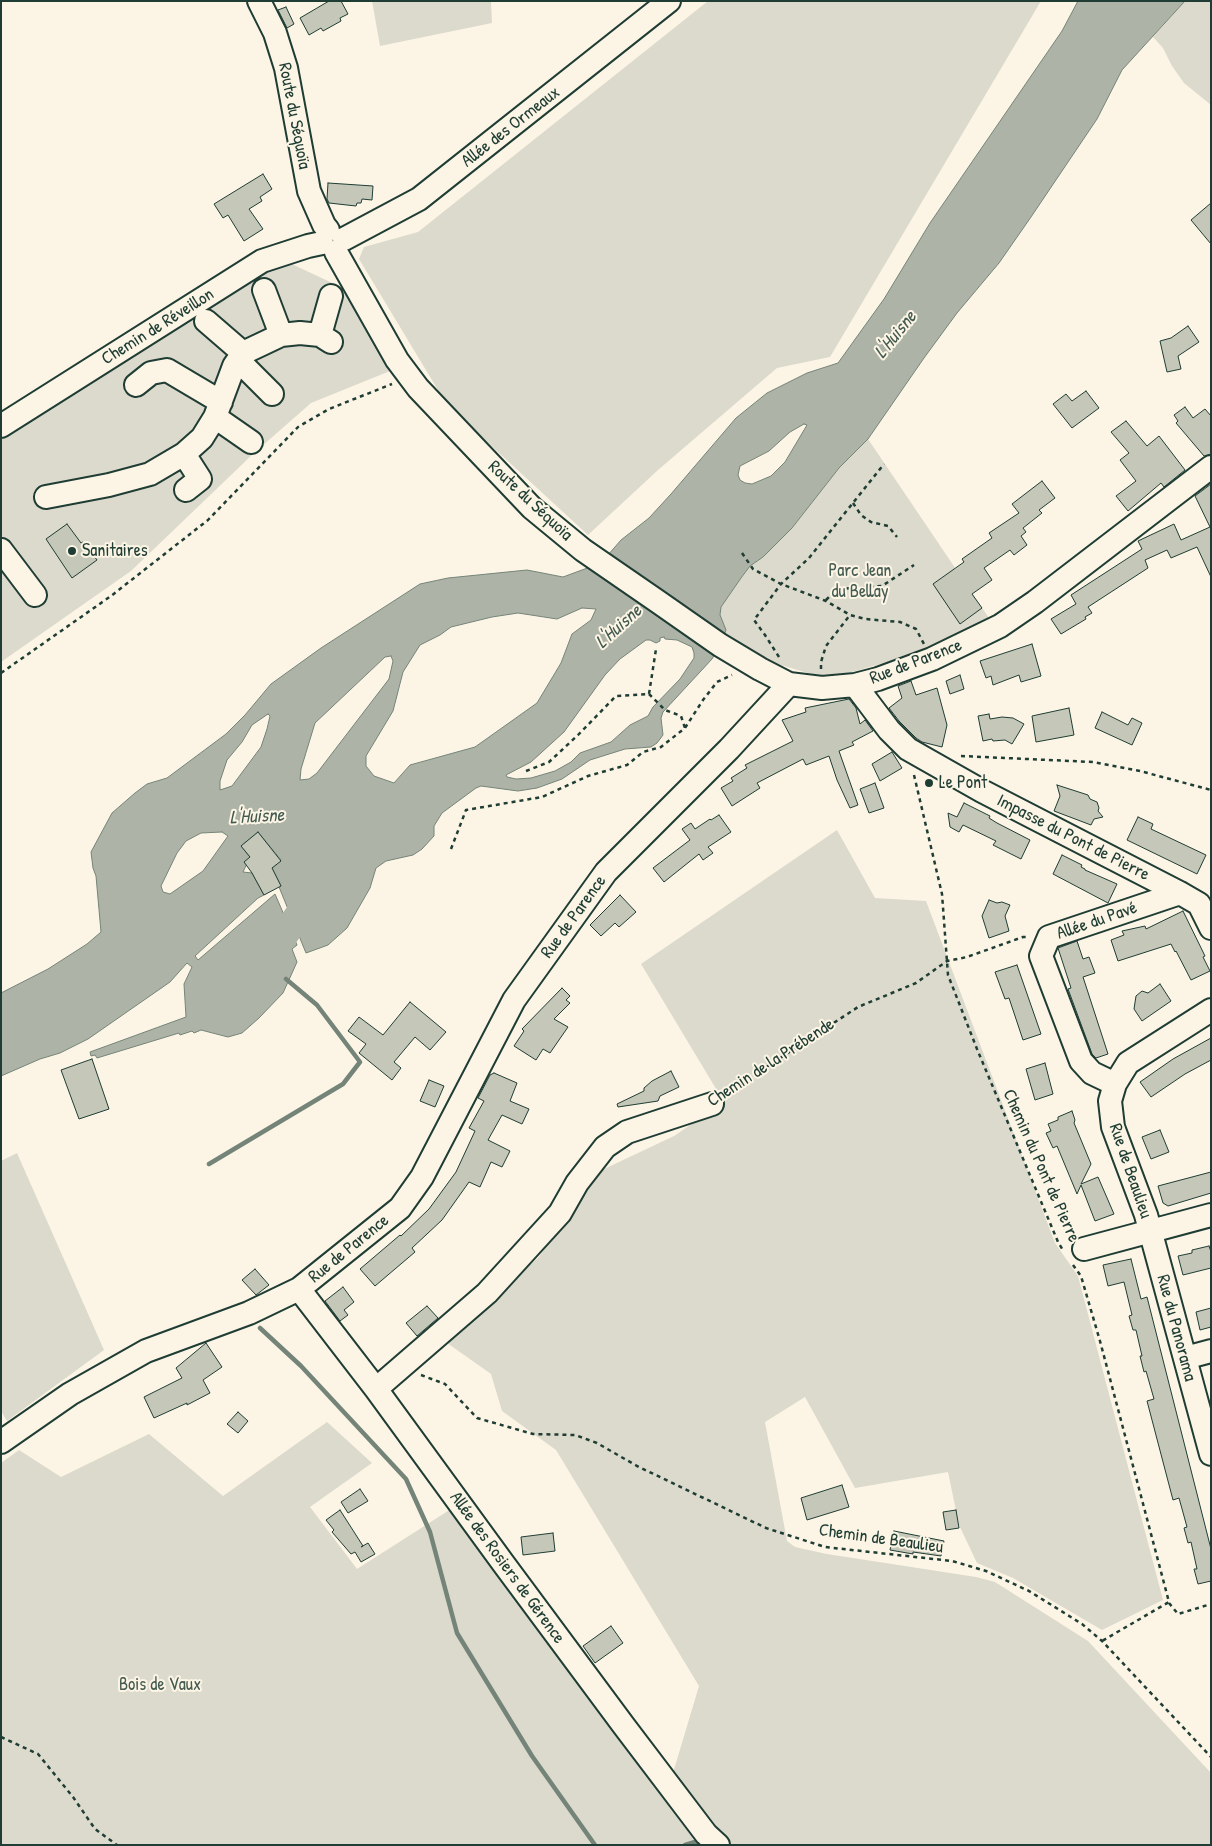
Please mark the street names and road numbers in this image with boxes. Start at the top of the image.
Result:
street label: Route du Séquoïa [273,61,315,171]
street label: Allée des Ormeaux [457,82,565,172]
street label: Chemin de Réveillon [98,284,218,370]
street label: Route du Séquoïa [483,456,577,546]
street label: Rue de Parence [867,635,965,689]
street label: Impasse du Pont de Pierre [993,790,1153,886]
street label: Rue de Parence [537,871,611,963]
street label: Allée du Pavé [1054,897,1140,945]
street label: Chemin de la Prébende [703,1014,839,1112]
street label: Chemin du Pont de Pierre [998,1086,1084,1246]
street label: Rue de Beaulieu [1104,1121,1156,1221]
street label: Rue de Parence [304,1210,394,1288]
street label: Rue du Panorama [1151,1272,1201,1384]
street label: Allée des Rosiers de Gérence [445,1488,569,1648]
street label: Chemin de Beaulieu [818,1520,944,1558]

